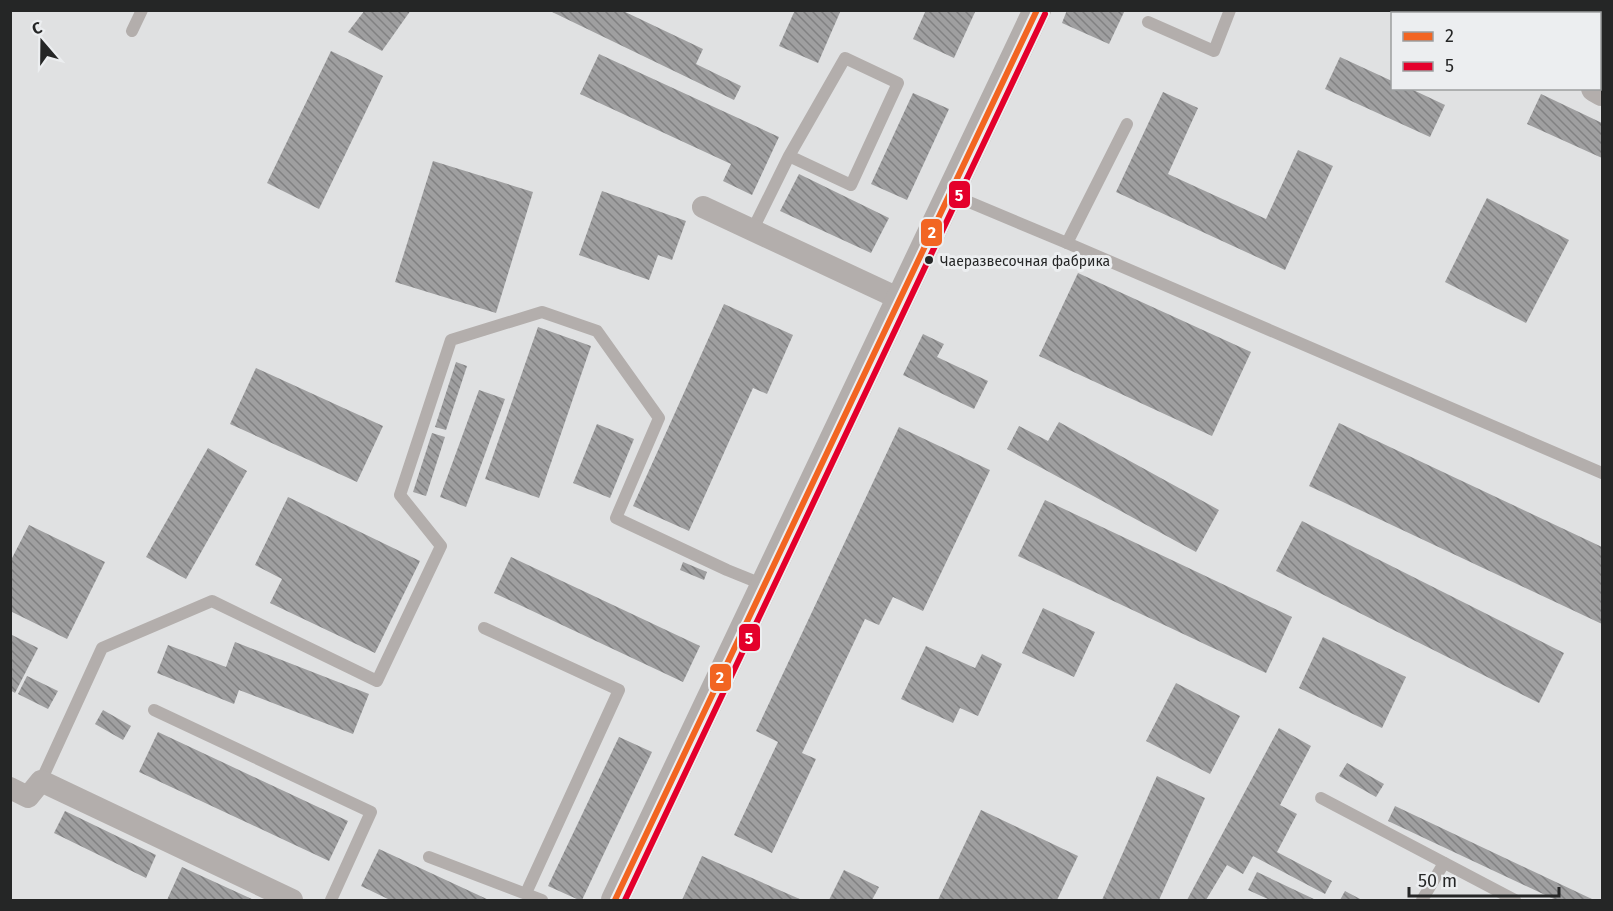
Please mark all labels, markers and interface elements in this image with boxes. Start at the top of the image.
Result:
north arrow [12,12,72,72]
legend [1391,12,1601,90]
text: С [29,18,45,39]
text: 2 [1445,25,1454,47]
text: 5 [1445,55,1454,77]
line badge: 5 [948,180,971,209]
text: 5 [955,186,964,205]
line badge: 2 [920,218,943,247]
text: 2 [928,223,936,242]
place label: Чаеразвесочная фабрика [940,253,1110,270]
marker: Чаеразвесочная фабрика [923,254,935,266]
line badge: 5 [738,623,761,652]
text: 5 [745,629,754,648]
line badge: 2 [709,663,732,692]
text: 2 [716,668,724,687]
scale bar [1409,860,1559,898]
text: 50 m [1418,870,1457,892]

